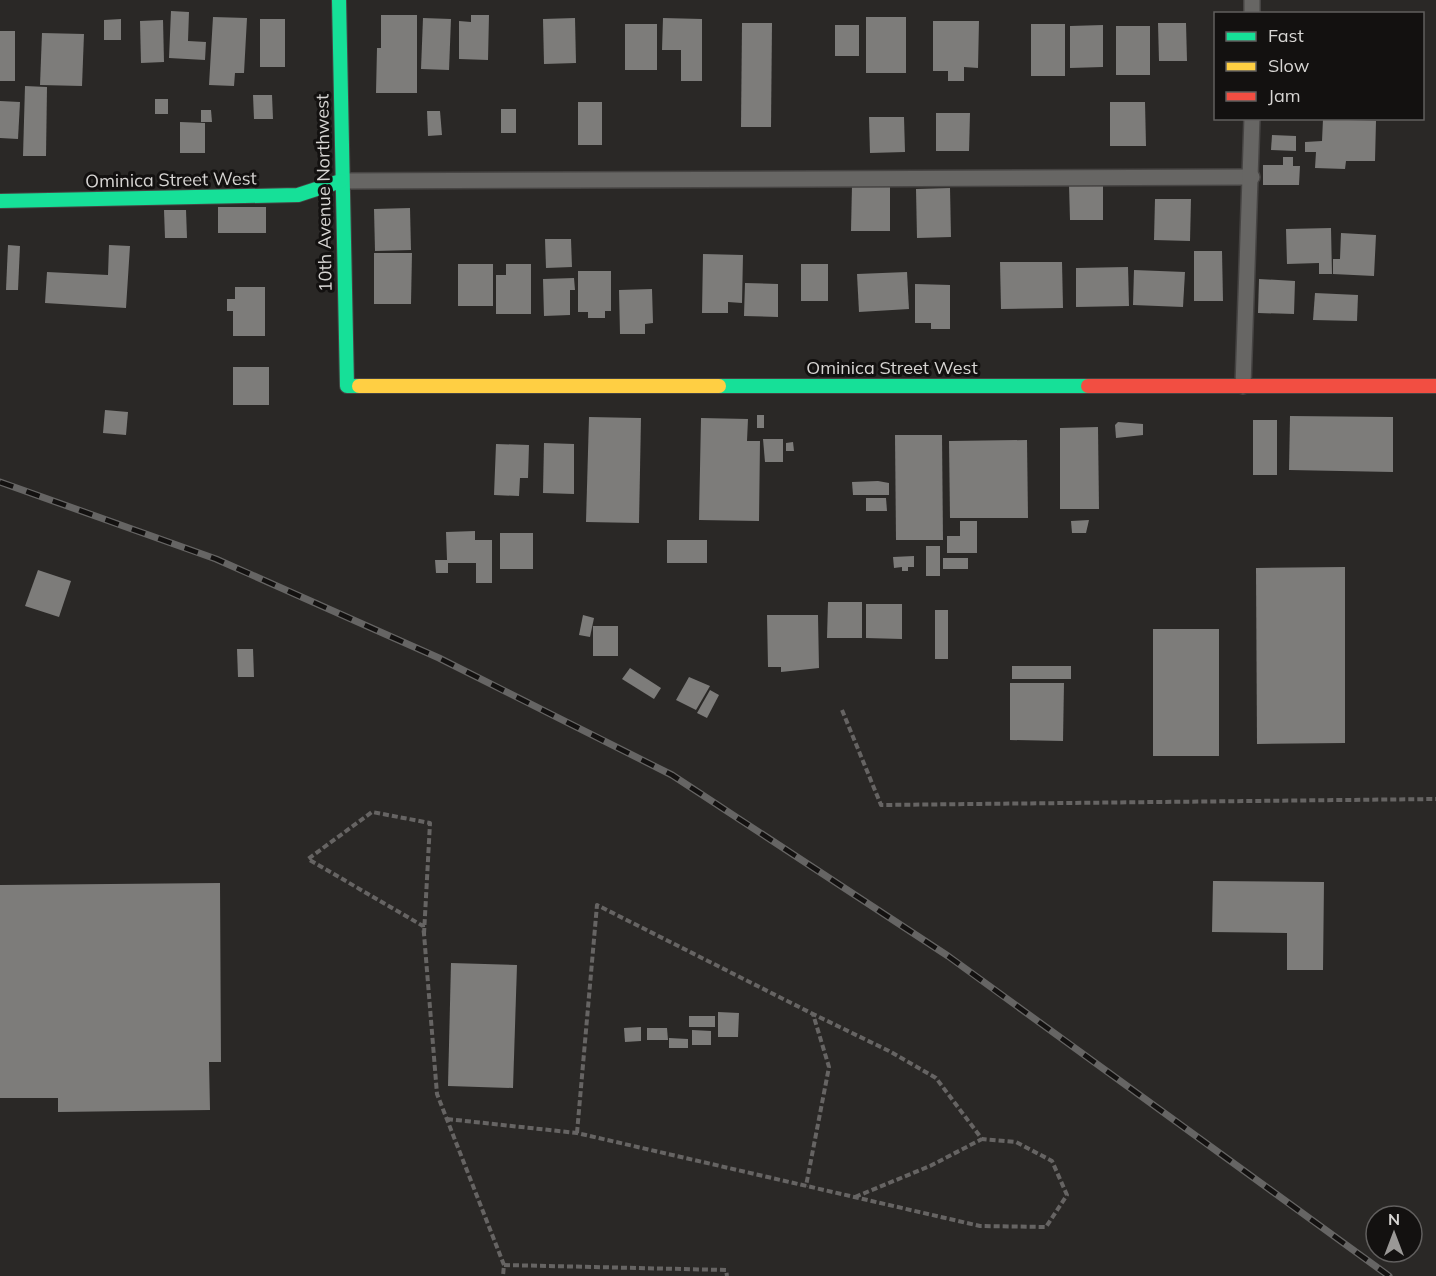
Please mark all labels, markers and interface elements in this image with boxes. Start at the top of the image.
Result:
legend [1214,12,1424,120]
text: Fast [1268,24,1304,47]
text: Slow [1268,54,1310,77]
text: Jam [1268,84,1301,107]
street label: 10th Avenue Northwest [310,94,337,292]
street label: Ominica Street West [85,167,257,192]
street label: Ominica Street West [806,356,978,379]
north arrow [1364,1204,1424,1264]
text: N [1388,1209,1400,1229]

